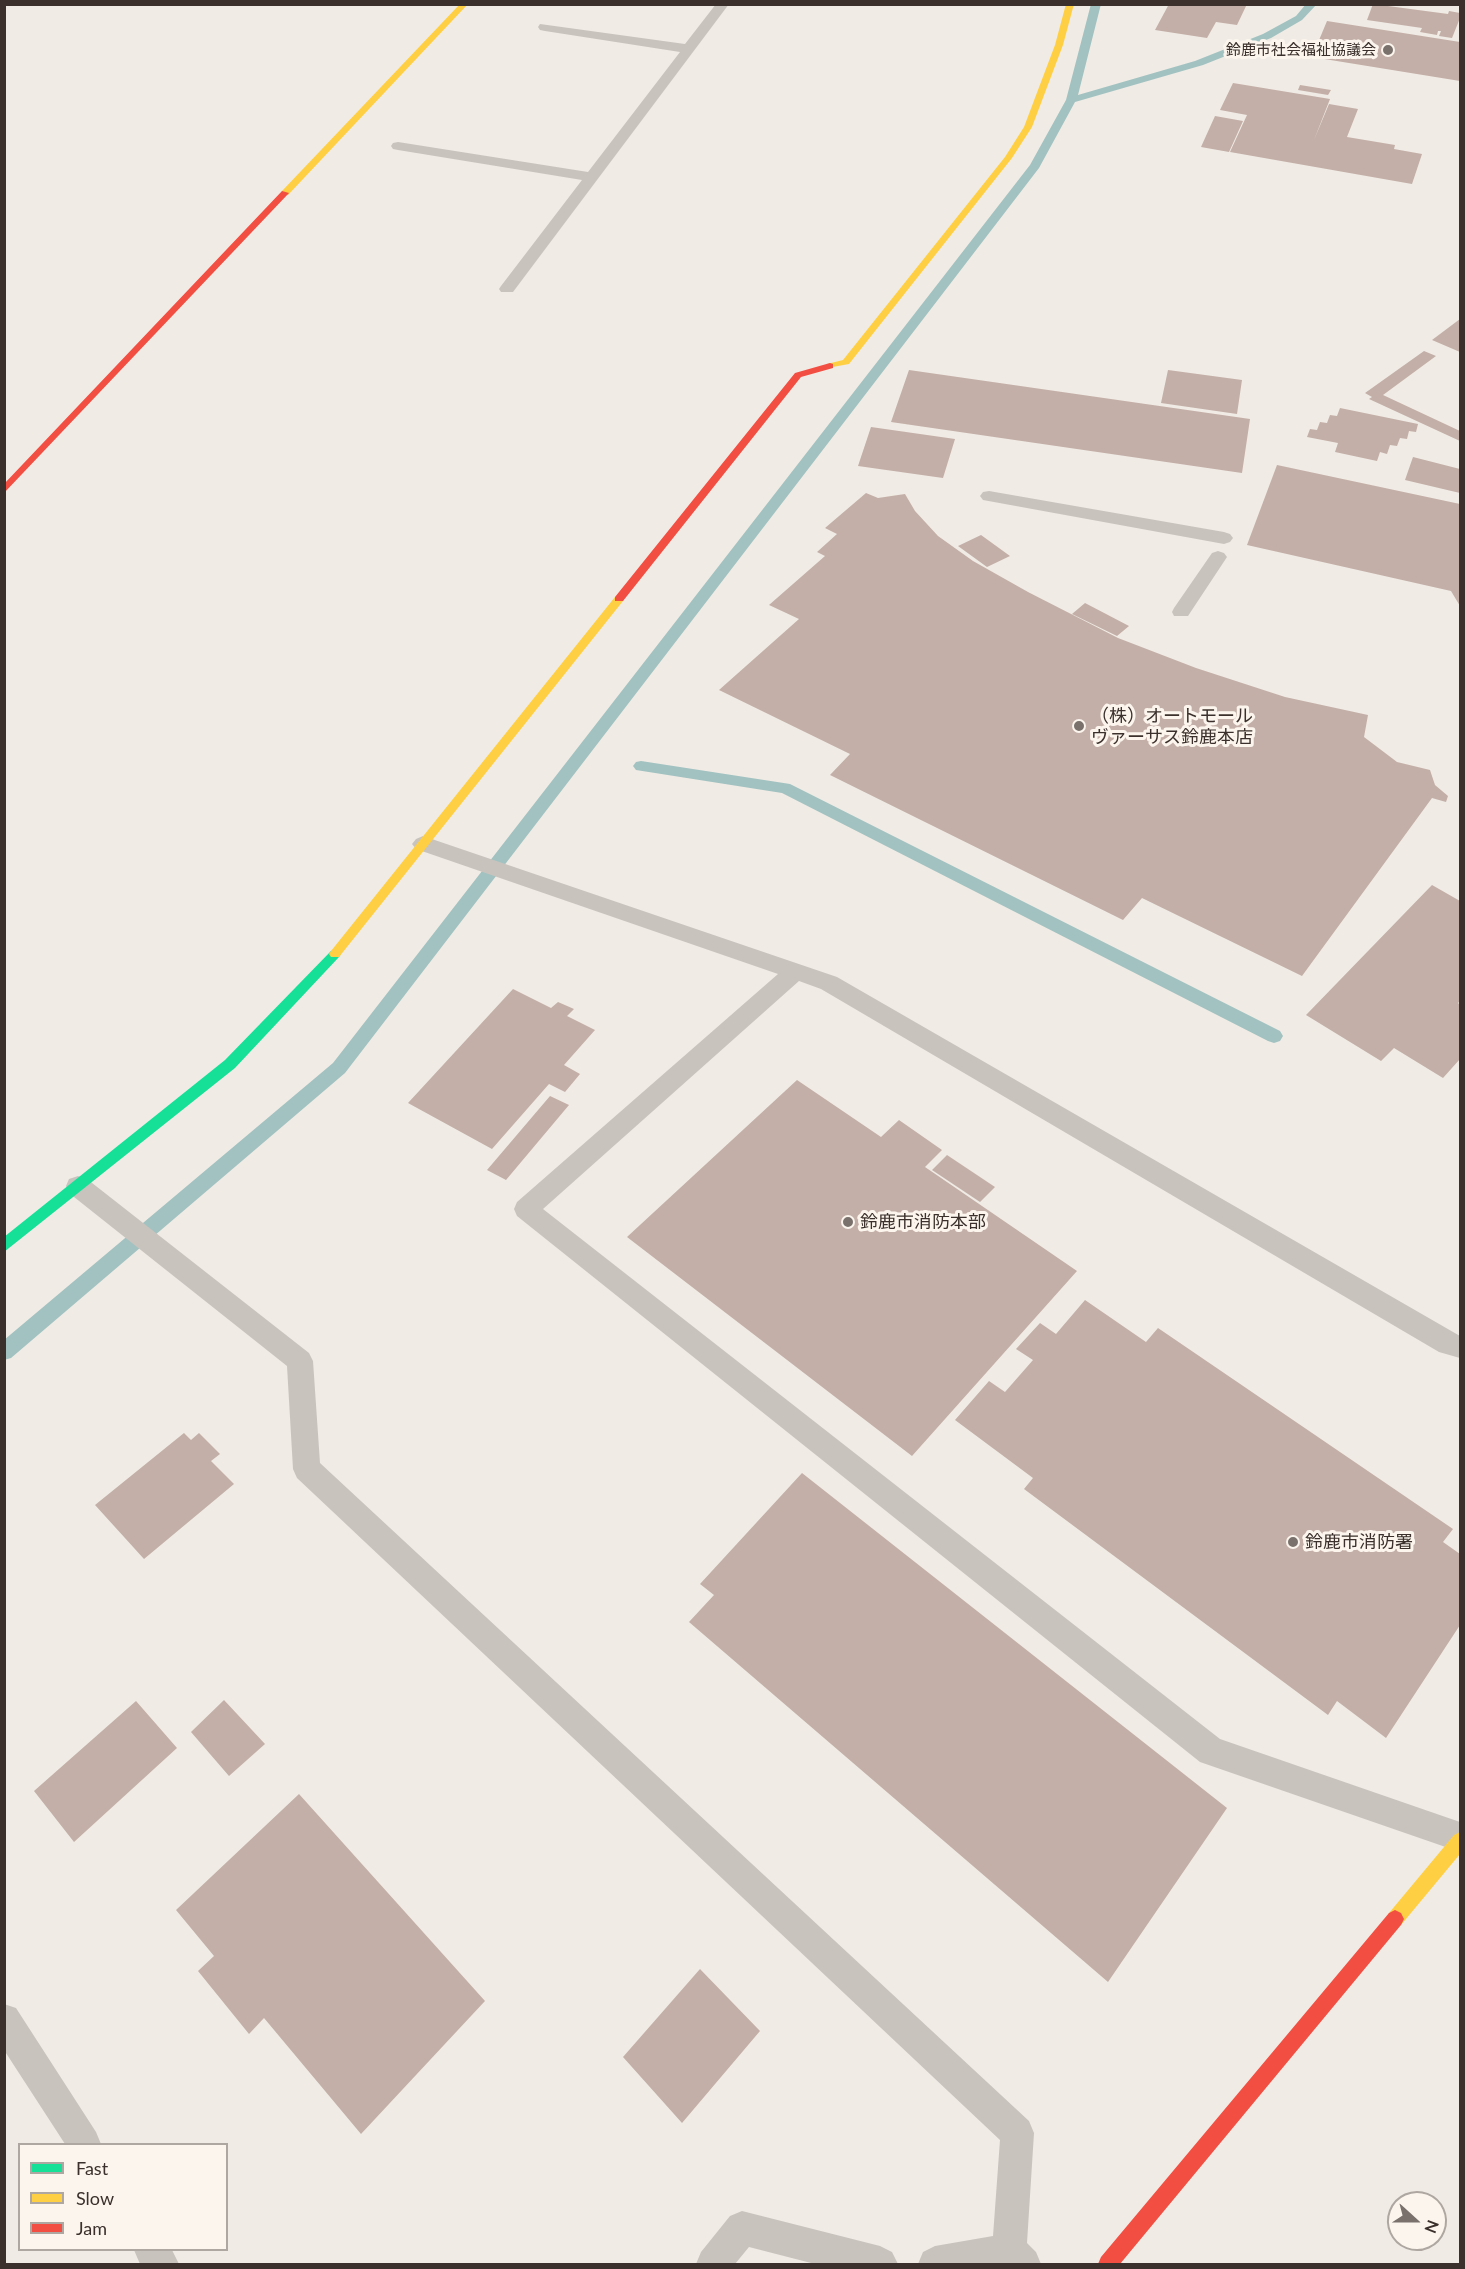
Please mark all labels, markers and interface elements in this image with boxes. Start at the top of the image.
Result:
place label: 鈴鹿市社会福祉協議会 [1226,41,1376,59]
marker: 鈴鹿市社会福祉協議会 [1381,43,1395,57]
place label: （株）オートモール ヴァーサス鈴鹿本店 [1091,705,1253,748]
marker: （株）オートモール ヴァーサス鈴鹿本店 [1072,719,1086,733]
place label: 鈴鹿市消防本部 [860,1211,986,1233]
marker: 鈴鹿市消防本部 [841,1215,855,1229]
place label: 鈴鹿市消防署 [1305,1531,1413,1553]
marker: 鈴鹿市消防署 [1286,1535,1300,1549]
legend [18,2143,228,2251]
text: Fast [76,2157,108,2179]
text: Slow [76,2187,114,2209]
north arrow [1387,2191,1447,2251]
text: Jam [76,2217,107,2239]
text: N [1421,2218,1443,2236]

